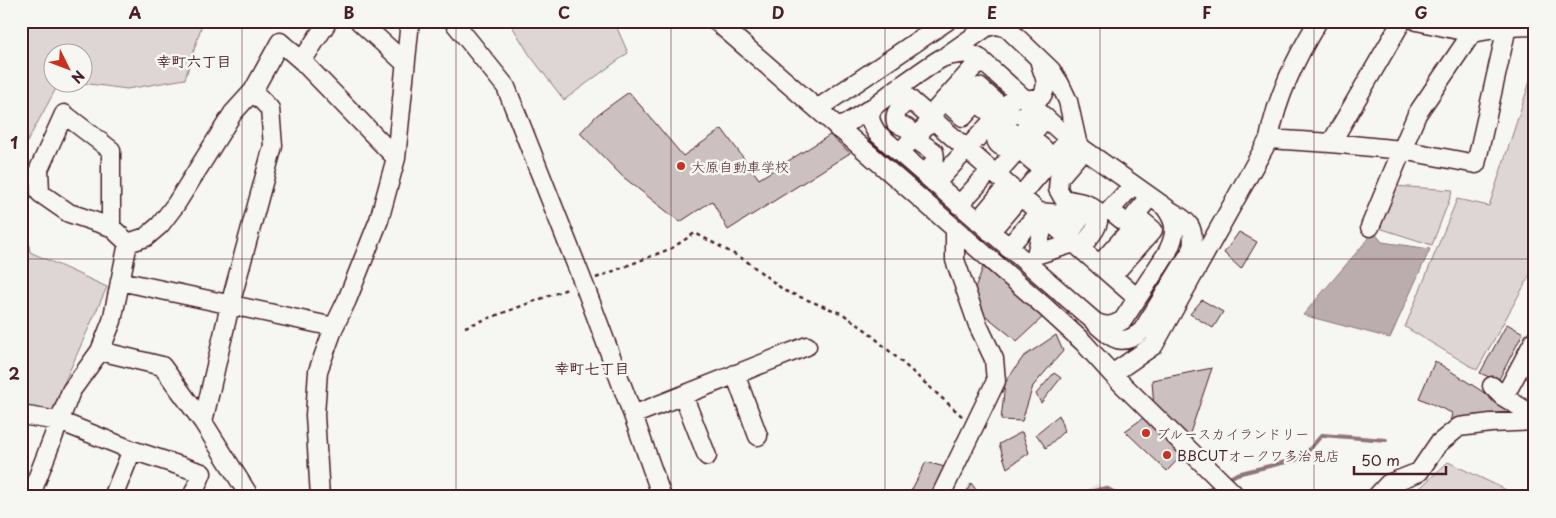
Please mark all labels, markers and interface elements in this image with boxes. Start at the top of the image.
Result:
text: A [129,0,142,24]
text: B [344,0,355,24]
text: C [558,0,570,24]
text: D [772,0,784,24]
text: E [987,0,997,24]
text: F [1202,0,1212,24]
text: G [1414,0,1428,24]
north arrow [42,42,92,92]
district label: 幸町六丁目 [156,49,232,72]
text: N [67,66,90,88]
text: 1 [10,130,18,154]
place label: 大原自動車学校 [691,156,789,177]
marker: 大原自動車学校 [675,160,687,172]
district label: 幸町七丁目 [554,356,630,379]
text: 2 [8,361,20,385]
place label: ブルースカイランドリー [1156,423,1309,444]
marker: ブルースカイランドリー [1140,427,1152,439]
scale bar [1354,443,1446,475]
place label: BBCUTオークワ多治見店 [1177,445,1340,466]
text: 50 m [1361,448,1400,471]
marker: BBCUTオークワ多治見店 [1161,449,1173,461]

